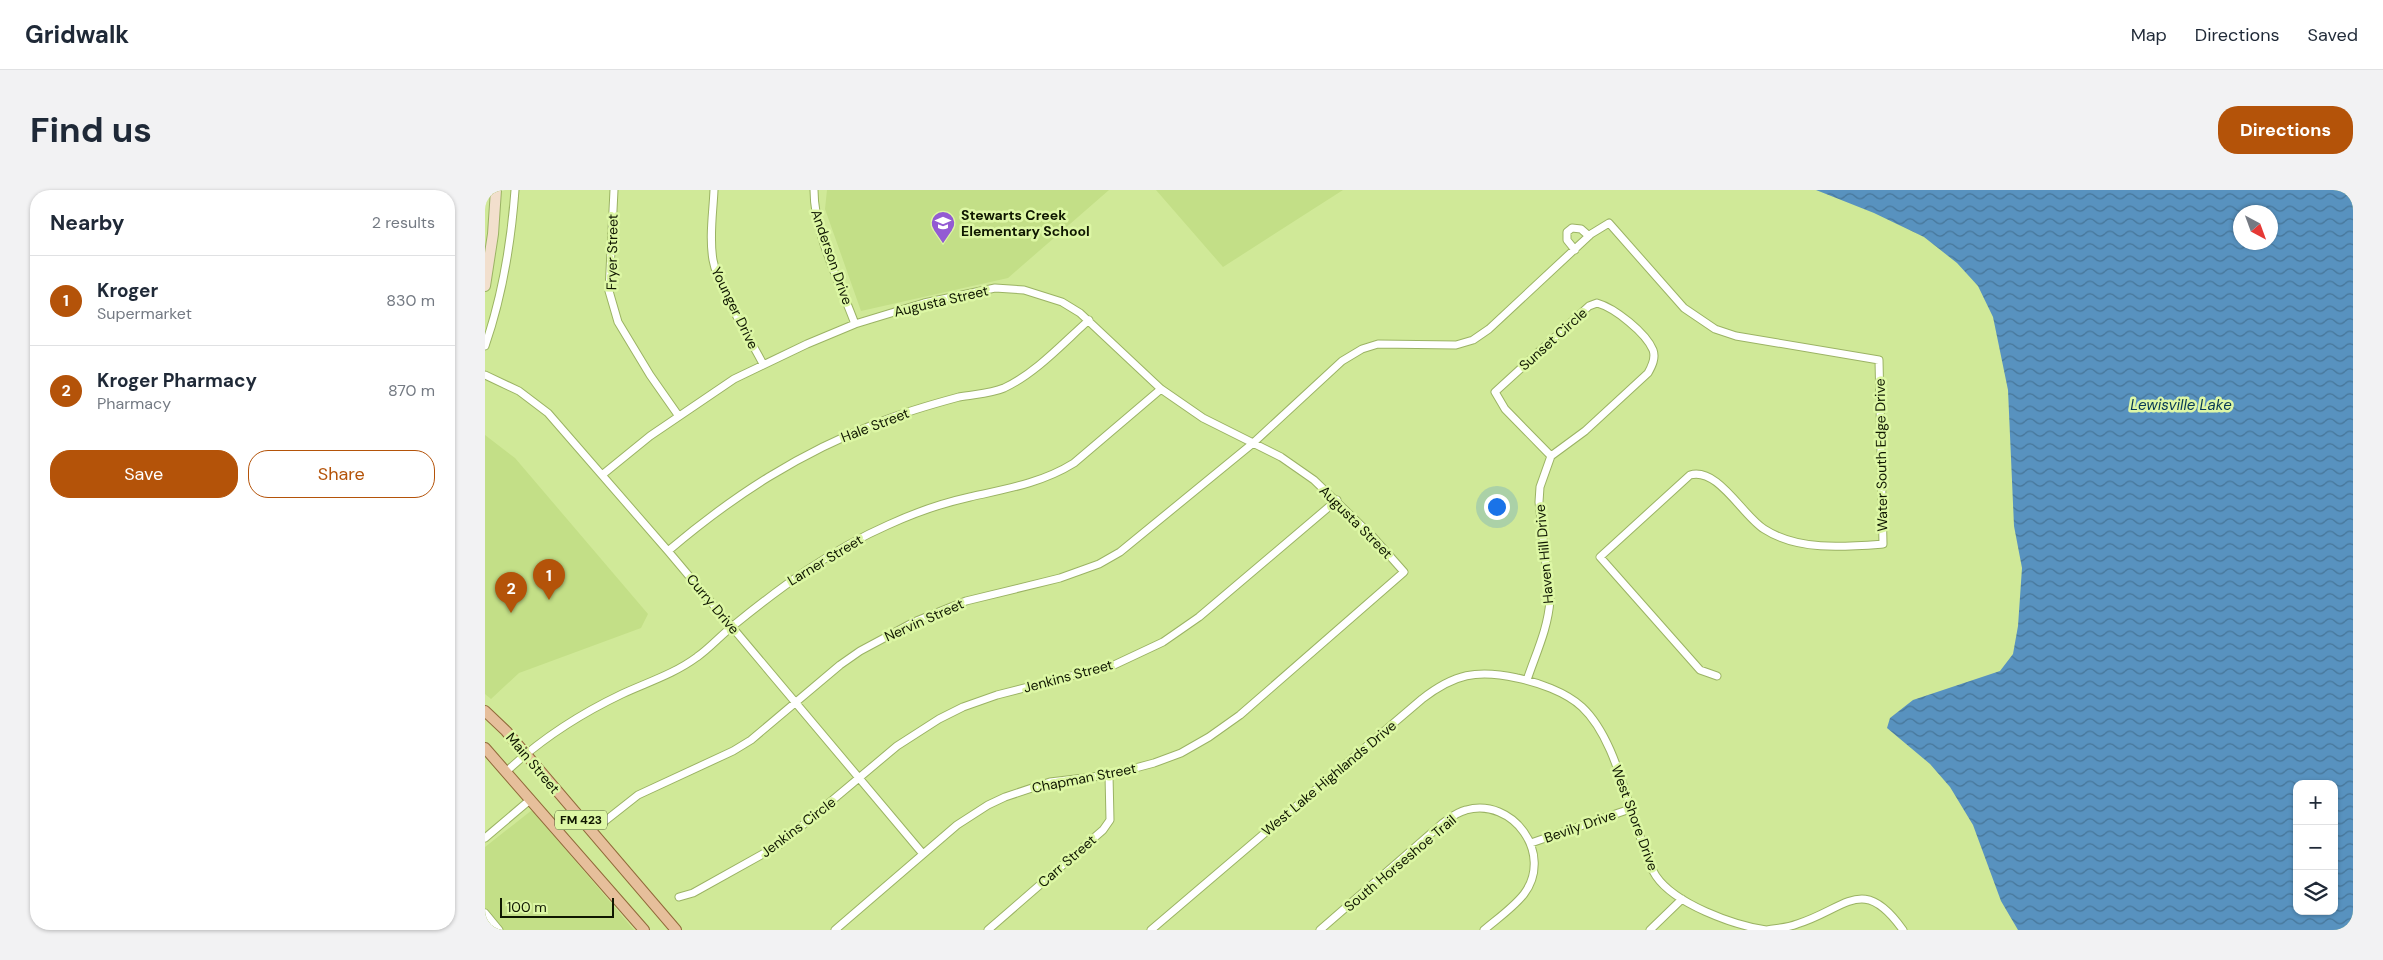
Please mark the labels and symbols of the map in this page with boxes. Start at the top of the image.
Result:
north arrow [2233,205,2278,250]
place label: Stewarts Creek Elementary School [961,206,1090,240]
street label: Anderson Drive [807,207,857,307]
school or university icon: Stewarts Creek Elementary School [930,210,956,244]
street label: Fryer Street [602,214,622,290]
street label: Younger Drive [707,264,763,352]
street label: Augusta Street [892,281,990,321]
street label: Sunset Circle [1515,304,1591,374]
street label: Water South Edge Drive [1871,378,1891,532]
water label: Lewisville Lake [2130,395,2232,415]
street label: Hale Street [838,404,912,446]
street label: Augusta Street [1316,482,1396,562]
your location [1484,494,1510,520]
street label: Haven Hill Drive [1531,504,1557,604]
street label: Larner Street [784,530,866,590]
pin: 1 [533,559,565,600]
street label: Curry Drive [683,570,743,638]
pin: 2 [495,572,527,613]
street label: Nervin Street [882,594,966,646]
street label: Jenkins Street [1021,655,1115,697]
street label: West Lake Highlands Drive [1258,716,1400,840]
street label: Main Street [502,729,564,797]
street label: Chapman Street [1030,759,1138,797]
street label: West Shore Drive [1608,763,1662,873]
street label: Jenkins Circle [757,793,839,861]
street label: Bevily Drive [1542,805,1618,847]
road number: FM 423 [555,810,607,830]
street label: South Horseshoe Trail [1340,811,1460,915]
street label: Carr Street [1034,831,1100,891]
scale bar [500,895,614,918]

